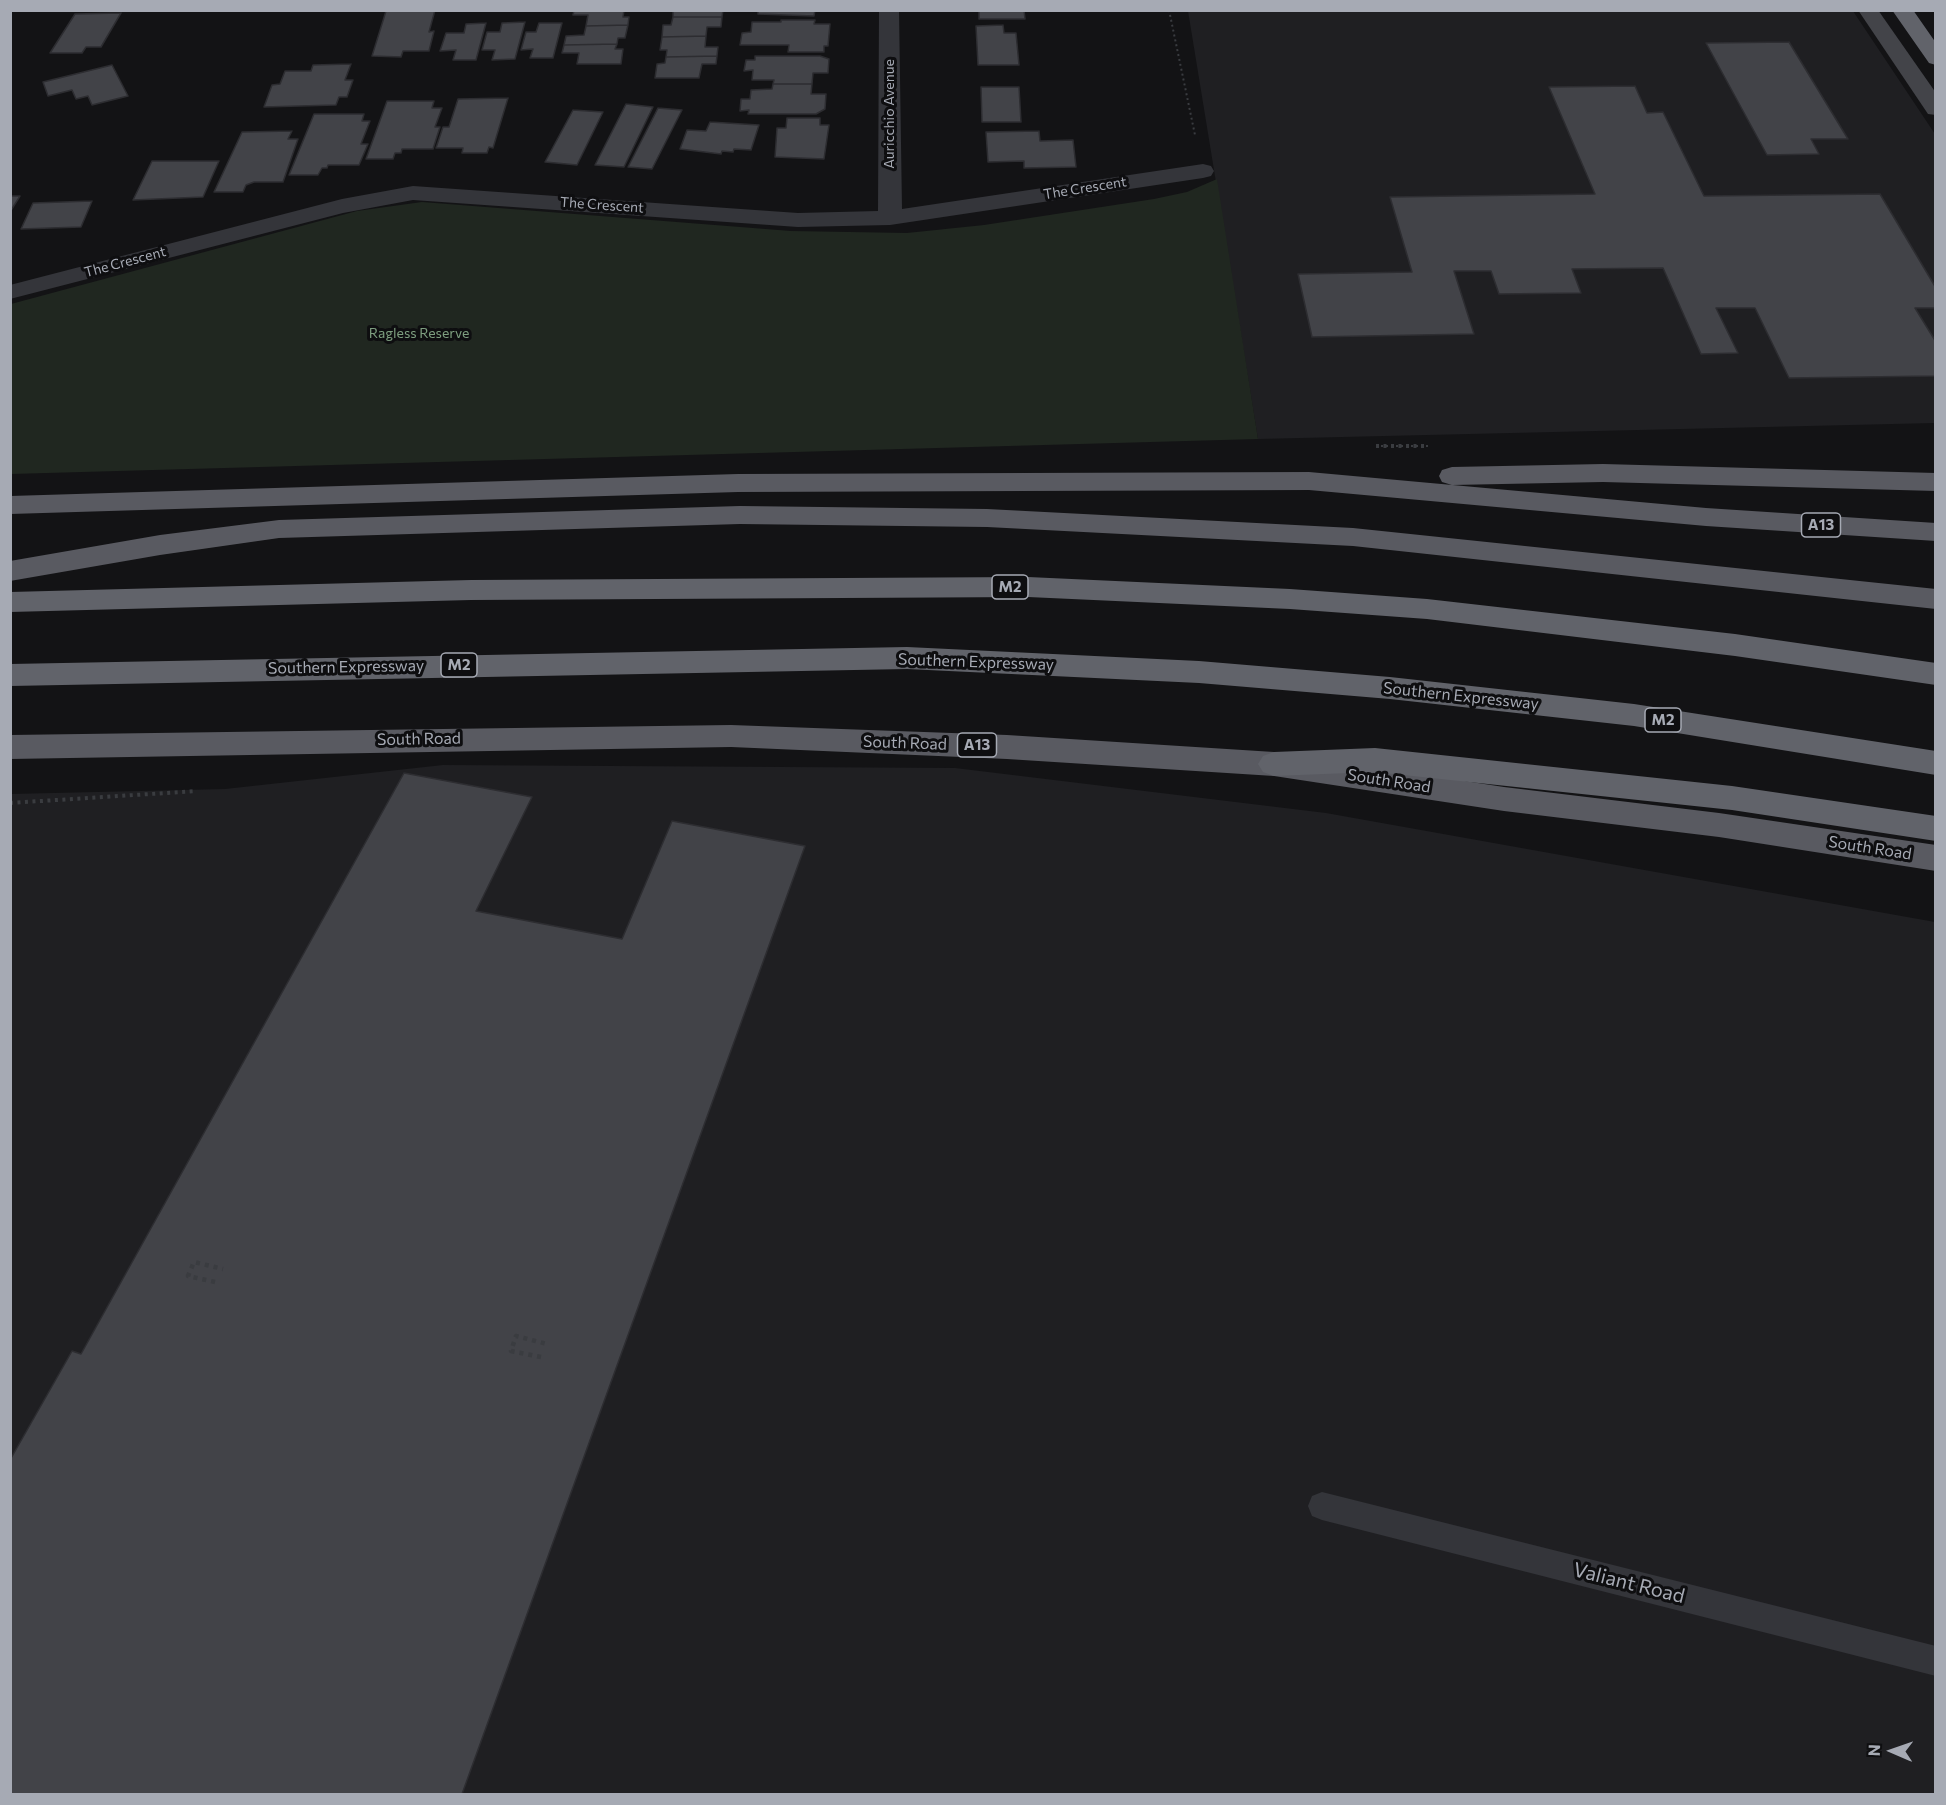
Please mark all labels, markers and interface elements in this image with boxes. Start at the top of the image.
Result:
street label: Auricchio Avenue [881,59,897,169]
street label: The Crescent [1042,173,1128,203]
street label: The Crescent [560,194,644,216]
street label: The Crescent [82,243,168,281]
park label: Ragless Reserve [369,325,469,341]
road number: A13 [1802,513,1840,537]
road number: M2 [992,575,1028,599]
street label: Southern Expressway [898,650,1054,674]
road number: M2 [441,653,477,677]
street label: Southern Expressway [268,656,424,678]
street label: Southern Expressway [1382,678,1540,714]
road number: M2 [1645,708,1681,732]
street label: South Road [377,729,461,749]
street label: South Road [863,732,947,754]
road number: A13 [958,733,996,757]
street label: South Road [1346,765,1432,797]
street label: South Road [1827,832,1913,864]
street label: Valiant Road [1571,1558,1687,1608]
north arrow [1862,1721,1922,1781]
text: N [1864,1744,1883,1757]

